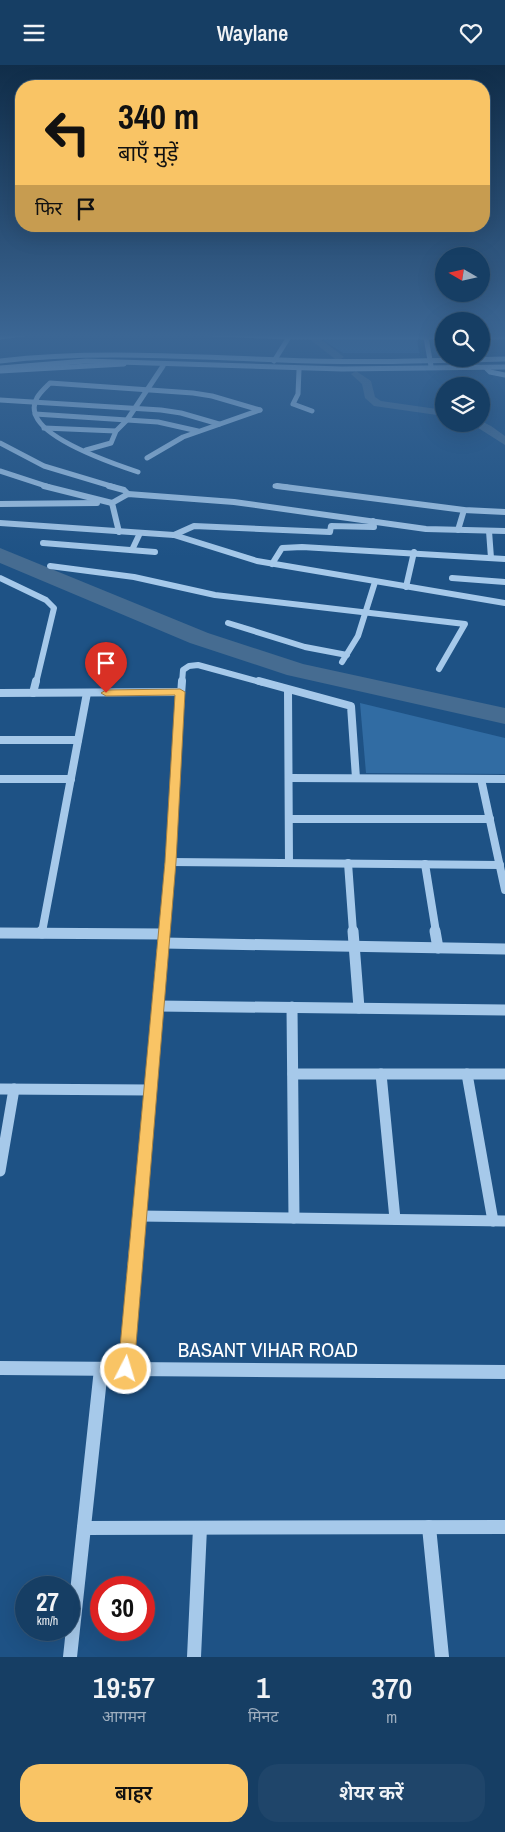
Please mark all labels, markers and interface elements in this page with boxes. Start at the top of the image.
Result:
text: Waylane [217,18,288,48]
icon: menu [20,19,48,47]
icon: heart [457,19,485,47]
text: 340 m [118,93,199,140]
icon: left [35,100,100,165]
text: बाएँ मुड़ें [118,138,178,168]
text: फिर [35,195,62,221]
icon: arrive [72,195,100,223]
north arrow [435,247,490,303]
map controls [435,247,490,432]
button: search [435,312,490,367]
button: layers [435,377,490,432]
pin [85,642,127,693]
icon: arrive [92,649,120,677]
street label: BASANT VIHAR ROAD [178,1335,358,1364]
position arrow [99,1342,151,1394]
speed limit sign: 30 [90,1576,155,1641]
text: 27 [36,1585,59,1619]
text: km/h [37,1613,58,1629]
text: 19:57 [93,1667,155,1707]
text: 1 [256,1667,270,1707]
text: 370 [371,1668,412,1708]
text: आगमन [102,1705,146,1727]
text: मिनट [248,1705,279,1727]
text: m [386,1706,397,1728]
button: बाहर [20,1764,248,1822]
button: शेयर करें [258,1764,485,1822]

